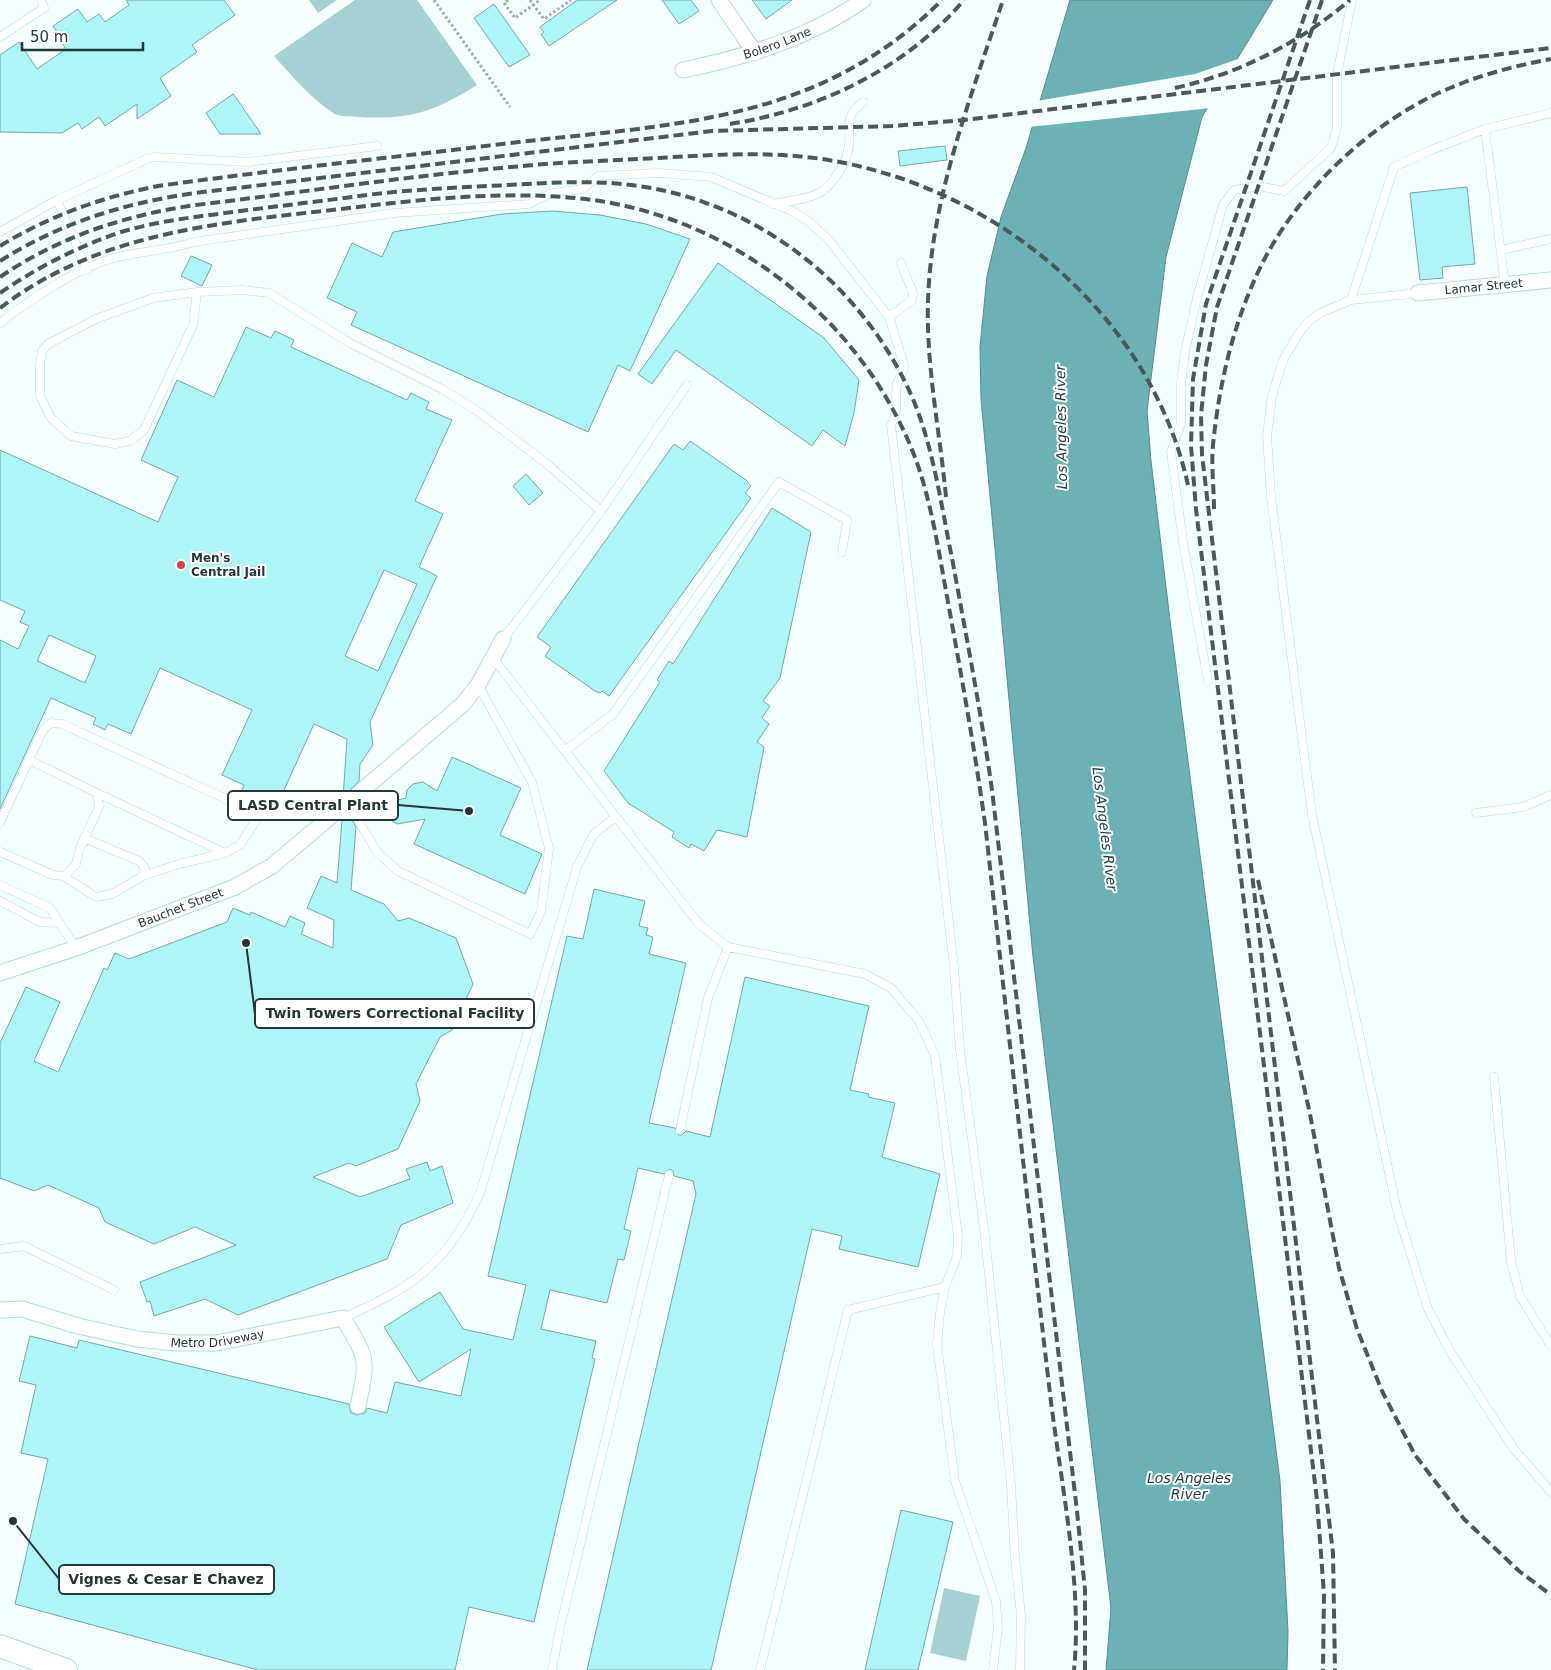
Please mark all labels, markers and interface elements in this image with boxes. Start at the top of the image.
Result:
scale bar [22,20,144,52]
street label: Bolero Lane [742,24,813,62]
text: 50 m [30,28,68,46]
street label: Lamar Street [1444,276,1524,297]
water label: Los Angeles River [1052,363,1070,489]
place label: Men's Central Jail [191,551,265,579]
marker: Men's Central Jail [175,559,187,571]
water label: Los Angeles River [1089,766,1121,893]
callout: LASD Central Plant [228,791,398,820]
text: LASD Central Plant [238,797,388,813]
street label: Bauchet Street [136,885,225,931]
callout: Twin Towers Correctional Facility [255,999,534,1028]
text: Twin Towers Correctional Facility [266,1005,524,1021]
street label: Metro Driveway [170,1327,266,1350]
water label: Los Angeles River [1147,1470,1231,1502]
callout: Vignes & Cesar E Chavez [59,1565,274,1594]
text: Vignes & Cesar E Chavez [68,1571,264,1587]

